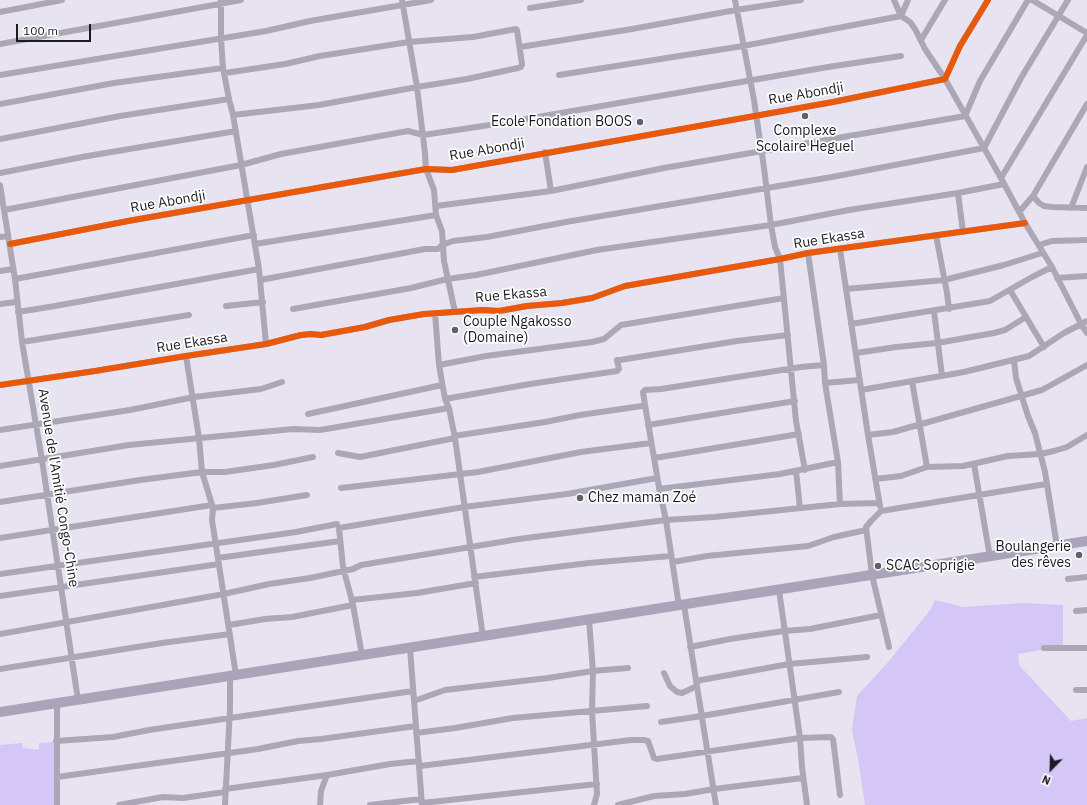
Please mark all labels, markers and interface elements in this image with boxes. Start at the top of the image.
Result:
scale bar [18,16,93,42]
text: 100 m [23,23,58,38]
street label: Rue Abondji [767,79,845,109]
marker: Complexe Scolaire Heguel [800,111,810,121]
place label: Ecole Fondation BOOS [491,114,632,130]
marker: Ecole Fondation BOOS [635,117,645,127]
place label: Complexe Scolaire Heguel [756,123,854,156]
street label: Rue Abondji [448,135,526,165]
street label: Rue Abondji [129,187,207,217]
street label: Rue Ekassa [792,225,866,253]
street label: Rue Ekassa [474,283,548,307]
place label: Couple Ngakosso (Domaine) [463,314,571,346]
marker: Couple Ngakosso (Domaine) [450,325,460,335]
street label: Rue Ekassa [155,329,229,357]
street label: Avenue de l'Amitié Congo-Chine [34,387,82,589]
place label: Chez maman Zoé [588,490,696,506]
marker: Chez maman Zoé [575,493,585,503]
place label: Boulangerie des rêves [996,539,1071,572]
marker: Boulangerie des rêves [1074,550,1084,560]
place label: SCAC Soprigie [886,558,975,574]
marker: SCAC Soprigie [873,561,883,571]
north arrow [1031,749,1071,789]
text: N [1040,772,1053,788]

